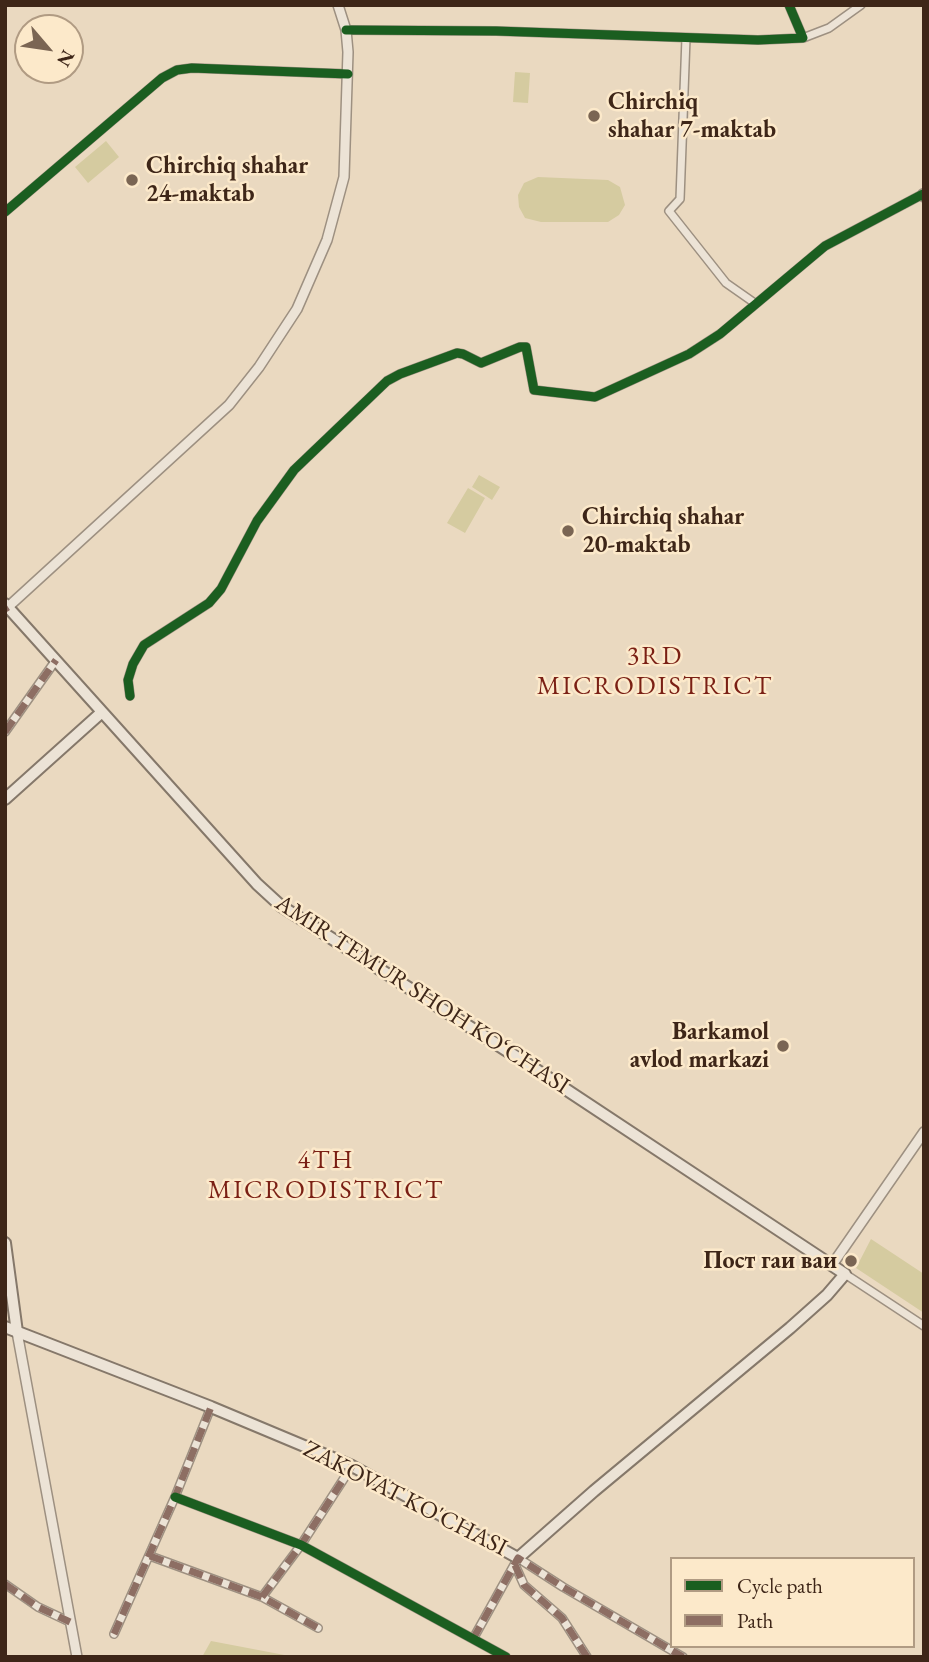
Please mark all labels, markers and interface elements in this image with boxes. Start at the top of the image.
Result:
north arrow [14,14,84,84]
text: N [51,46,81,71]
place label: Chirchiq shahar 7-maktab [608,88,776,144]
marker: Chirchiq shahar 7-maktab [586,108,602,124]
place label: Chirchiq shahar 24-maktab [146,152,308,208]
marker: Chirchiq shahar 24-maktab [124,172,140,188]
place label: Chirchiq shahar 20-maktab [582,503,744,559]
marker: Chirchiq shahar 20-maktab [560,523,576,539]
district label: 3RD MICRODISTRICT [538,641,772,702]
street label: AMIR TEMUR SHOH KO‘CHASI [269,889,575,1101]
place label: Barkamol avlod markazi [630,1018,769,1074]
marker: Barkamol avlod markazi [775,1038,791,1054]
district label: 4TH MICRODISTRICT [209,1145,443,1206]
place label: Пост гаи ваи [704,1247,837,1275]
marker: Пост гаи ваи [843,1253,859,1269]
street label: ZAKOVAT KO'CHASI [298,1435,512,1563]
legend [670,1557,915,1648]
text: Cycle path [737,1572,823,1599]
text: Path [737,1607,773,1634]

